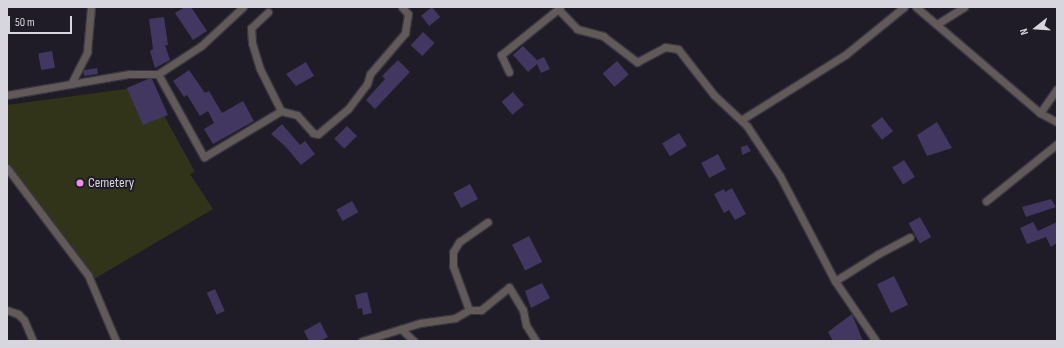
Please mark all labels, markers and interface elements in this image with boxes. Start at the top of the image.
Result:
scale bar [10,8,74,34]
north arrow [1016,8,1056,48]
text: 50 m [15,15,35,30]
text: N [1017,27,1031,36]
place label: Cemetery [88,175,134,191]
marker: Cemetery [75,178,85,188]

